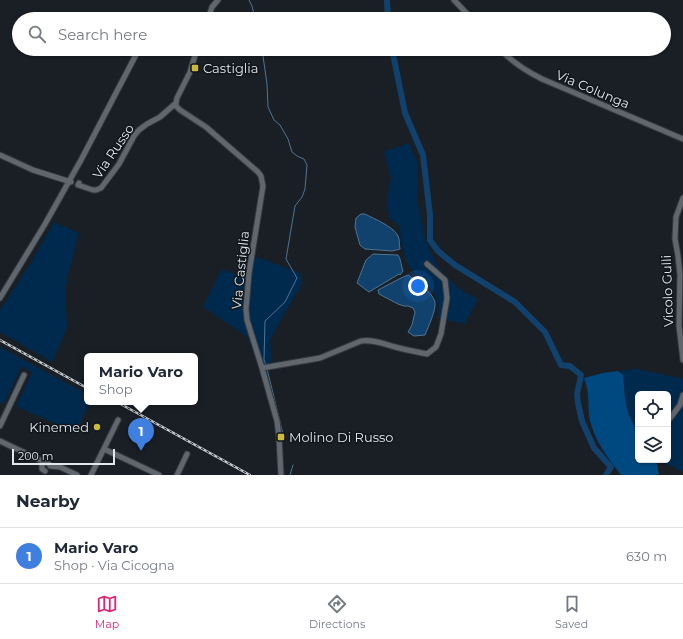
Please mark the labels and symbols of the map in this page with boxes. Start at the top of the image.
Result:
place label: Castiglia [203,60,258,76]
marker: Castiglia [190,63,200,73]
street label: Via Colunga [554,66,632,112]
street label: Via Russo [89,121,137,181]
street label: Via Castiglia [228,230,252,310]
street label: Vicolo Gulli [658,255,676,327]
your location [408,276,428,296]
pin: 1 [128,418,154,451]
place label: Kinemed [29,419,89,435]
marker: Kinemed [92,422,102,432]
place label: Molino Di Russo [289,429,394,445]
marker: Molino Di Russo [276,432,286,442]
scale bar [12,447,115,466]

